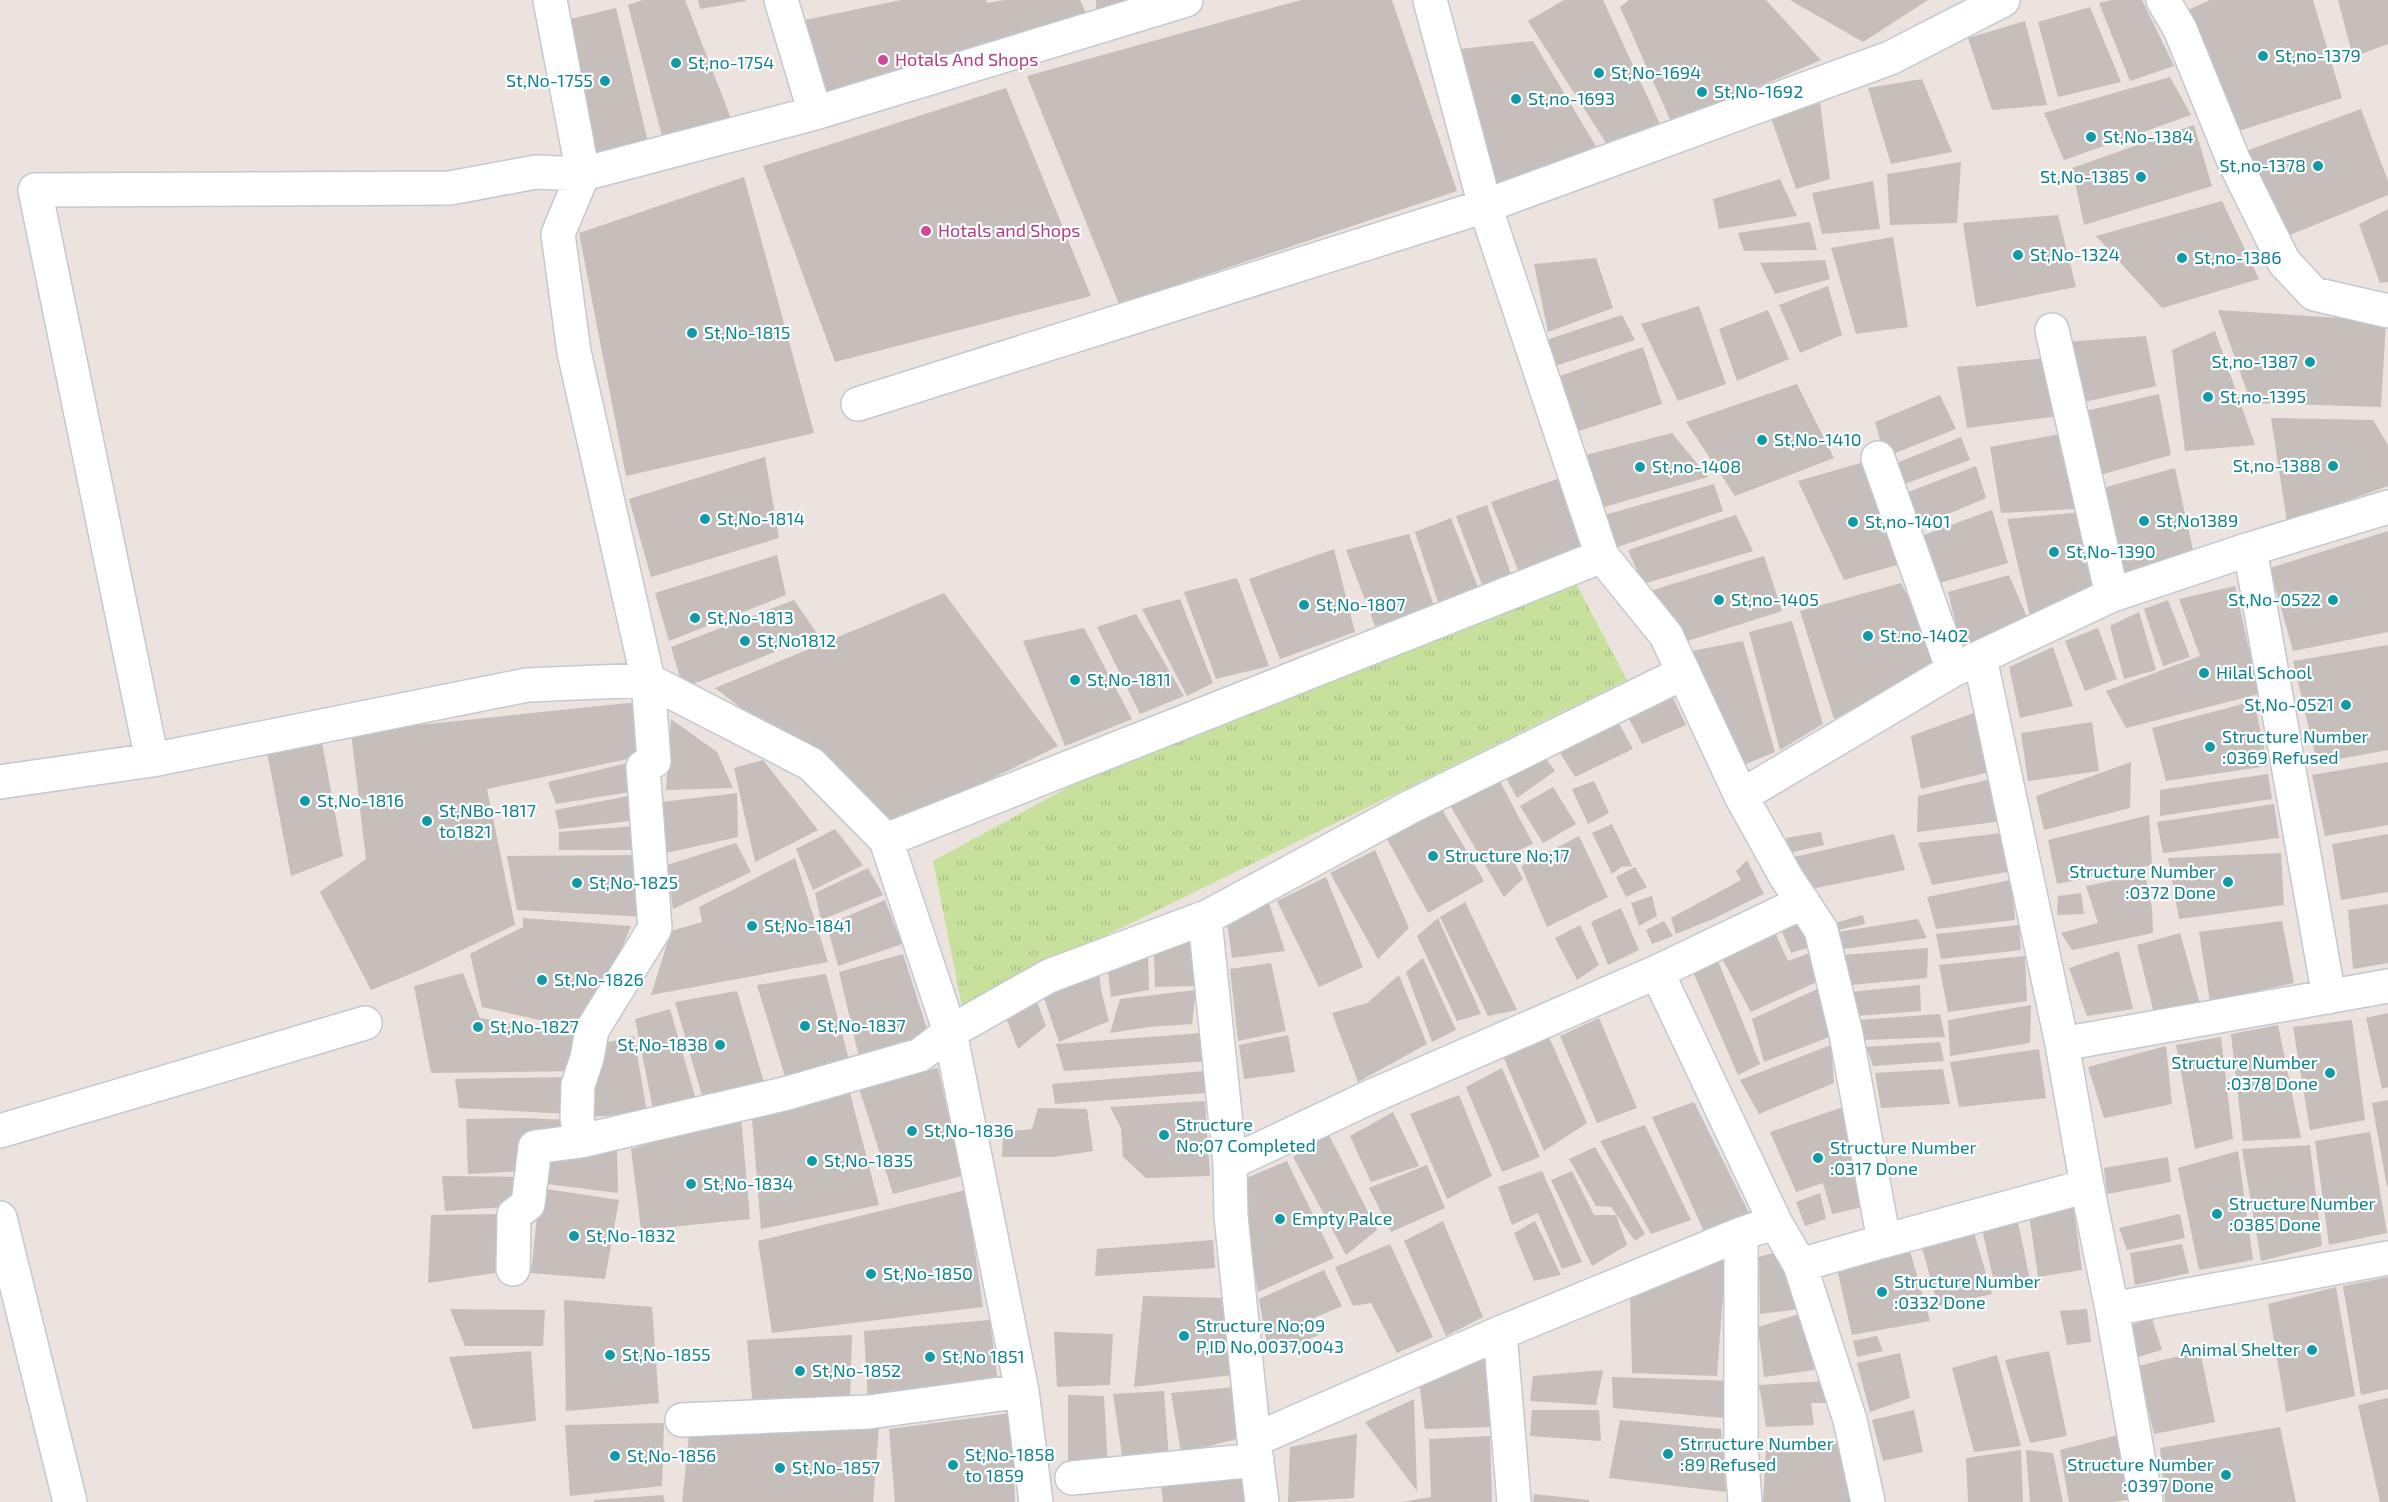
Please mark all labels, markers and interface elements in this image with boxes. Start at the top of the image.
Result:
place label: St,no-1379 [2275,44,2361,66]
place label: Hotals And Shops [895,48,1038,70]
marker: St,no-1379 [2256,49,2270,63]
place label: St,no-1754 [688,51,774,73]
marker: Hotals And Shops [876,53,890,67]
marker: St,no-1754 [669,56,683,70]
place label: St,No-1694 [1611,61,1701,83]
marker: St,No-1694 [1592,66,1606,80]
place label: St,No-1755 [506,69,593,91]
marker: St,No-1755 [598,74,612,88]
place label: St,No-1692 [1714,80,1803,102]
marker: St,No-1692 [1695,85,1709,99]
place label: St,no-1693 [1528,87,1615,109]
marker: St,no-1693 [1509,92,1523,106]
place label: St,No-1384 [2103,125,2194,147]
marker: St,No-1384 [2084,130,2098,144]
place label: St,no-1378 [2220,154,2306,176]
marker: St,no-1378 [2311,159,2325,173]
place label: St,No-1385 [2040,165,2129,187]
marker: St,No-1385 [2134,170,2148,184]
place label: Hotals and Shops [938,219,1081,241]
marker: Hotals and Shops [919,224,933,238]
place label: St,No-1324 [2030,243,2120,265]
place label: St,no-1386 [2194,246,2282,268]
marker: St,No-1324 [2011,248,2025,262]
marker: St,no-1386 [2175,251,2189,265]
place label: St,No-1815 [704,321,790,343]
marker: St,No-1815 [685,326,699,340]
place label: St,no-1387 [2212,350,2298,372]
marker: St,no-1387 [2303,355,2317,369]
place label: St,no-1395 [2220,385,2306,407]
marker: St,no-1395 [2201,390,2215,404]
place label: St,No-1410 [1774,428,1862,450]
marker: St,No-1410 [1755,433,1769,447]
place label: St,no-1388 [2233,454,2321,476]
place label: St,no-1408 [1652,455,1741,477]
marker: St,no-1388 [2326,459,2340,473]
marker: St,no-1408 [1633,460,1647,474]
place label: St,No-1814 [717,507,805,529]
place label: St,No1389 [2156,509,2238,531]
place label: St,no-1401 [1865,510,1950,532]
marker: St,No-1814 [698,512,712,526]
marker: St,No1389 [2137,514,2151,528]
marker: St,no-1401 [1846,515,1860,529]
place label: St,No-1390 [2066,540,2156,562]
marker: St,No-1390 [2047,545,2061,559]
place label: St,no-1405 [1731,588,1819,610]
place label: St,No-0522 [2228,588,2321,610]
place label: St,No-1807 [1316,593,1406,615]
marker: St,no-1405 [1712,593,1726,607]
marker: St,No-0522 [2326,593,2340,607]
marker: St,No-1807 [1297,598,1311,612]
place label: St,No-1813 [707,606,794,628]
marker: St,No-1813 [688,611,702,625]
place label: St.no-1402 [1880,624,1968,646]
place label: St,No1812 [757,629,836,651]
marker: St.no-1402 [1861,629,1875,643]
marker: St,No1812 [738,634,752,648]
place label: Hilal School [2216,661,2312,683]
marker: Hilal School [2197,666,2211,680]
place label: St,No-1811 [1087,668,1171,690]
marker: St,No-1811 [1068,673,1082,687]
place label: St,No-0521 [2244,693,2334,715]
marker: St,No-0521 [2339,698,2353,712]
place label: Structure Number :0369 Refused [2222,725,2369,768]
marker: Structure Number :0369 Refused [2203,740,2217,754]
place label: St,No-1816 [317,789,404,811]
marker: St,No-1816 [298,794,312,808]
place label: St,NBo-1817 to1821 [439,799,536,842]
marker: St,NBo-1817 to1821 [420,814,434,828]
place label: Structure No;17 [1445,844,1569,866]
marker: Structure No;17 [1426,849,1440,863]
place label: Structure Number :0372 Done [2069,860,2216,903]
place label: St,No-1825 [589,871,678,893]
marker: Structure Number :0372 Done [2221,875,2235,889]
marker: St,No-1825 [570,876,584,890]
place label: St,No-1841 [764,914,852,936]
marker: St,No-1841 [745,919,759,933]
place label: St,No-1826 [554,968,644,990]
marker: St,No-1826 [535,973,549,987]
place label: St,No-1837 [817,1014,906,1036]
place label: St,No-1827 [490,1015,579,1037]
marker: St,No-1837 [798,1019,812,1033]
marker: St,No-1827 [471,1020,485,1034]
place label: St,No-1838 [618,1033,708,1055]
marker: St,No-1838 [713,1038,727,1052]
place label: Structure Number :0378 Done [2171,1051,2318,1094]
marker: Structure Number :0378 Done [2323,1066,2337,1080]
place label: Structure No;07 Completed [1176,1113,1316,1156]
place label: St,No-1836 [924,1119,1014,1141]
marker: St,No-1836 [905,1124,919,1138]
marker: Structure No;07 Completed [1157,1128,1171,1142]
place label: Structure Number :0317 Done [1830,1136,1977,1179]
place label: St,No-1835 [824,1149,913,1171]
marker: Structure Number :0317 Done [1811,1151,1825,1165]
marker: St,No-1835 [805,1154,819,1168]
place label: St,No-1834 [703,1172,794,1194]
marker: St,No-1834 [684,1177,698,1191]
place label: Structure Number :0385 Done [2229,1192,2376,1235]
place label: Empty Palce [1292,1207,1392,1229]
marker: Structure Number :0385 Done [2210,1207,2224,1221]
marker: Empty Palce [1273,1212,1287,1226]
place label: St,No-1832 [586,1224,676,1246]
marker: St,No-1832 [567,1229,581,1243]
place label: St,No-1850 [883,1262,973,1284]
marker: St,No-1850 [864,1267,878,1281]
place label: Structure Number :0332 Done [1894,1270,2041,1313]
marker: Structure Number :0332 Done [1875,1285,1889,1299]
place label: Structure No;09 P,ID No,0037,0043 [1196,1314,1344,1357]
marker: Structure No;09 P,ID No,0037,0043 [1177,1329,1191,1343]
place label: Animal Shelter [2180,1338,2300,1360]
place label: St,No-1855 [622,1343,711,1365]
marker: Animal Shelter [2305,1343,2319,1357]
place label: St,No 1851 [942,1345,1025,1367]
marker: St,No-1855 [603,1348,617,1362]
marker: St,No 1851 [923,1350,937,1364]
place label: St,No-1852 [812,1359,901,1381]
marker: St,No-1852 [793,1364,807,1378]
place label: Strructure Number :89 Refused [1680,1432,1834,1475]
place label: St,No-1858 to 1859 [965,1443,1055,1486]
place label: St,No-1856 [627,1444,716,1466]
marker: Strructure Number :89 Refused [1661,1447,1675,1461]
marker: St,No-1856 [608,1449,622,1463]
place label: Structure Number :0397 Done [2067,1453,2214,1496]
place label: St,No-1857 [792,1456,880,1478]
marker: St,No-1858 to 1859 [946,1458,960,1472]
marker: St,No-1857 [773,1461,787,1475]
marker: Structure Number :0397 Done [2219,1468,2233,1482]

